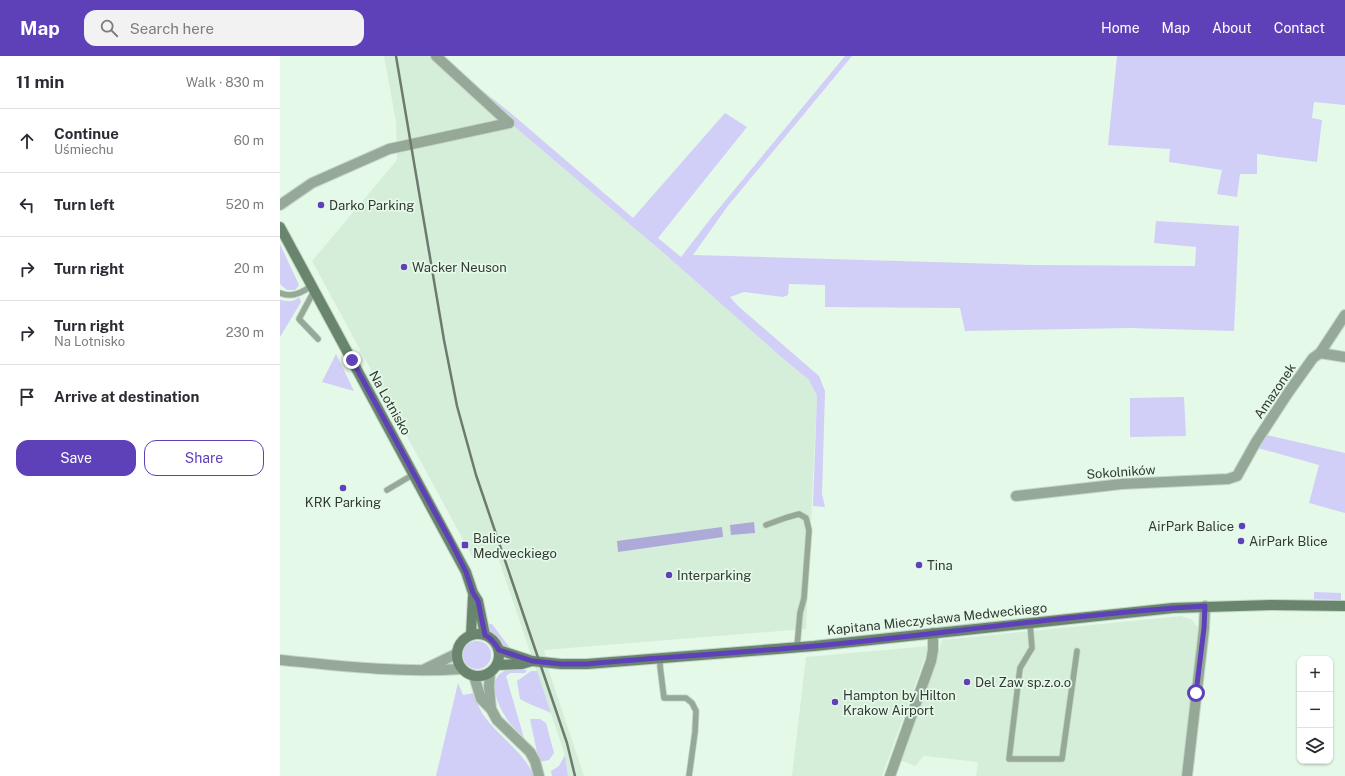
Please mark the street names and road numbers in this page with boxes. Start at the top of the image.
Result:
street label: Amazonek [1251,361,1299,421]
street label: Na Lotnisko [366,368,414,438]
street label: Sokolników [1086,462,1156,482]
street label: Kapitana Mieczysława Medweckiego [826,600,1048,638]

